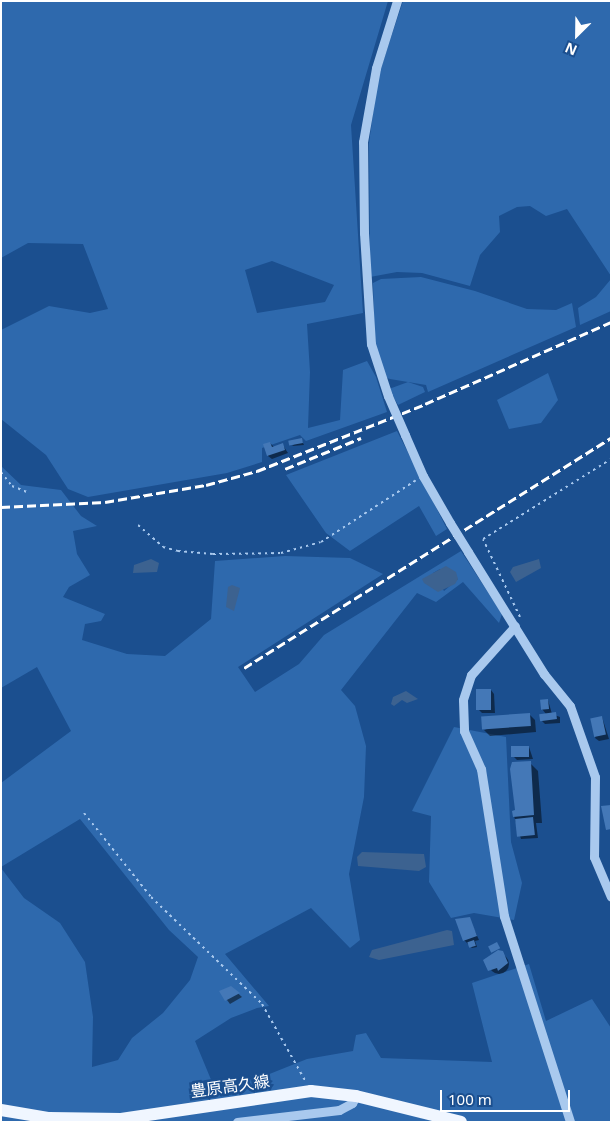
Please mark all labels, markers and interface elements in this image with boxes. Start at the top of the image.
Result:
north arrow [552,10,602,60]
text: N [562,38,580,60]
street label: 豊原高久線 [189,1071,271,1101]
scale bar [442,1080,572,1112]
text: 100 m [448,1089,492,1109]

